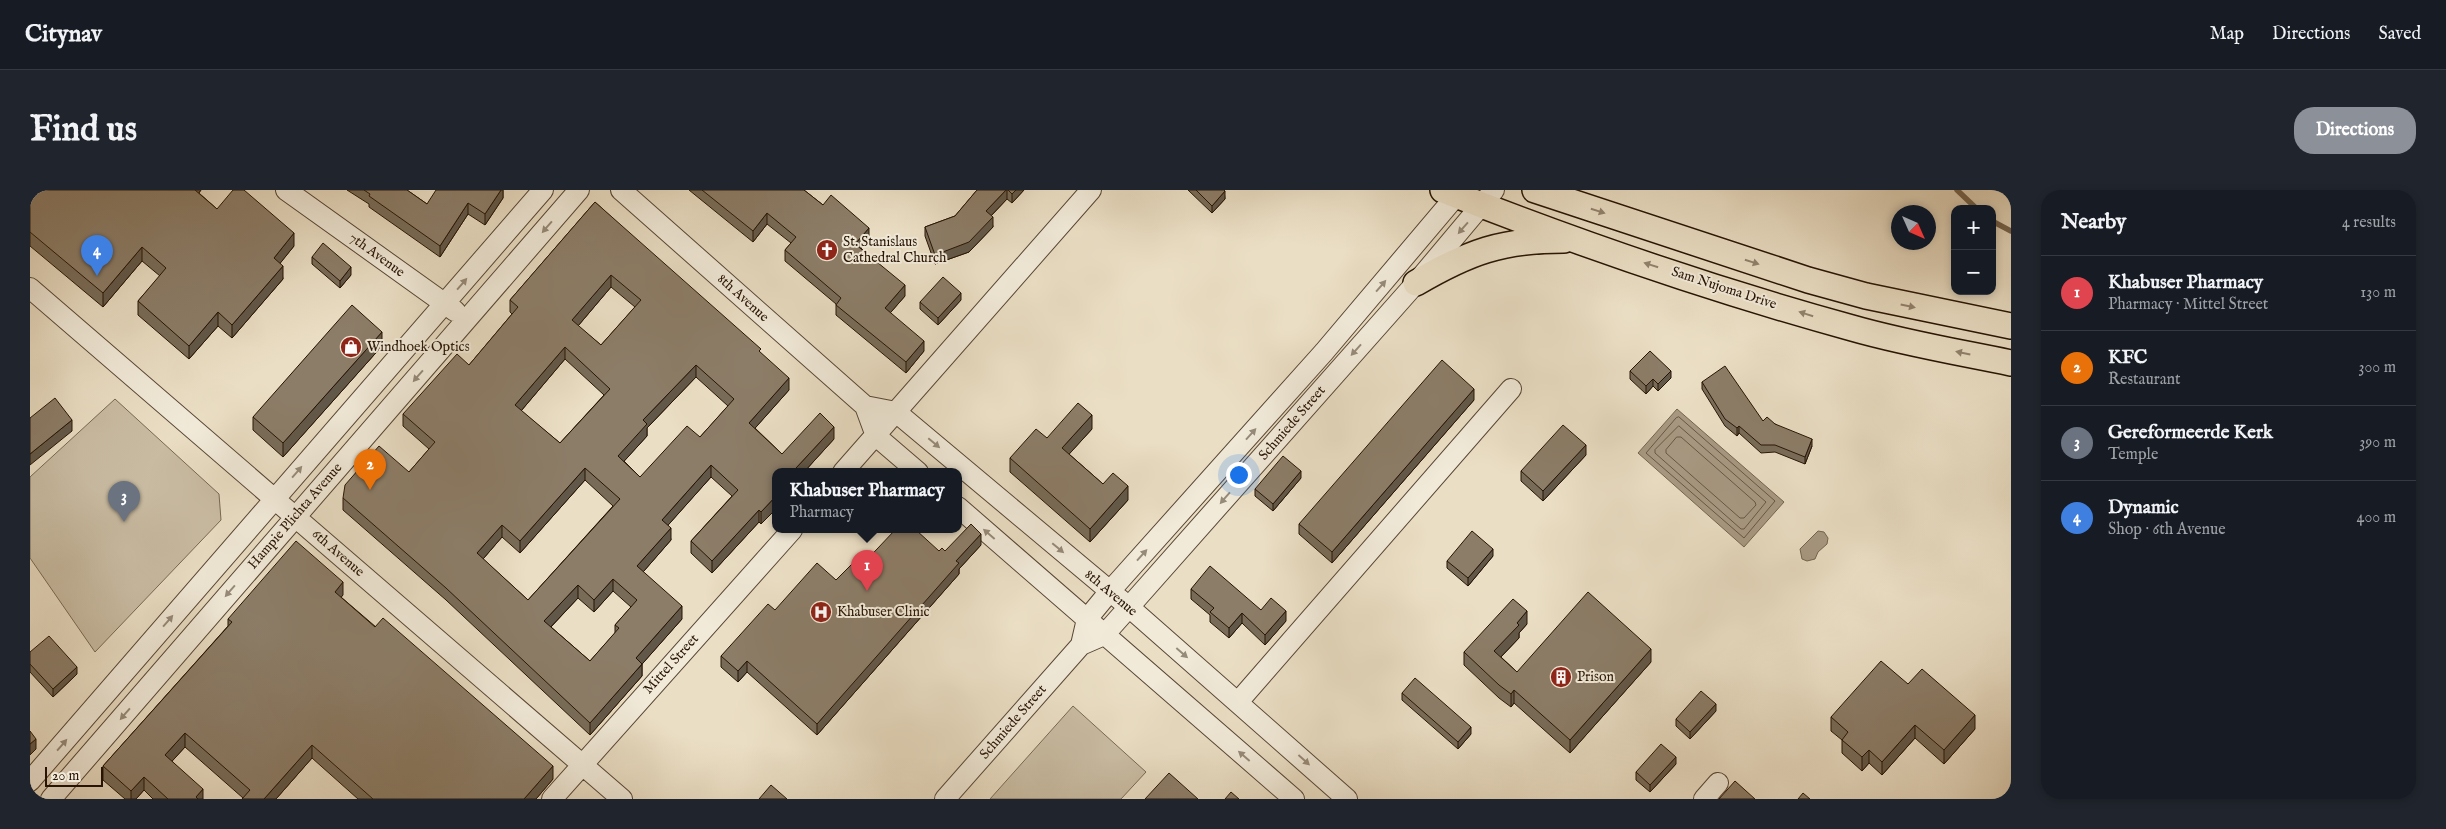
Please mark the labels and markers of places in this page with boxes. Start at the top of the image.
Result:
place label: St. Stanislaus Cathedral Church [843,233,947,267]
pin: 4 [81,235,113,276]
church icon: St. Stanislaus Cathedral Church [815,238,839,262]
shop icon: Windhoek Optics [339,335,363,359]
place label: Windhoek Optics [367,338,470,356]
pin: 2 [354,449,386,490]
pin: 3 [108,481,140,522]
pin: 1 [851,550,883,591]
hospital icon: Khabuser Clinic [809,600,833,624]
place label: Khabuser Clinic [837,603,930,621]
building icon: Prison [1549,665,1573,689]
place label: Prison [1577,668,1614,686]

